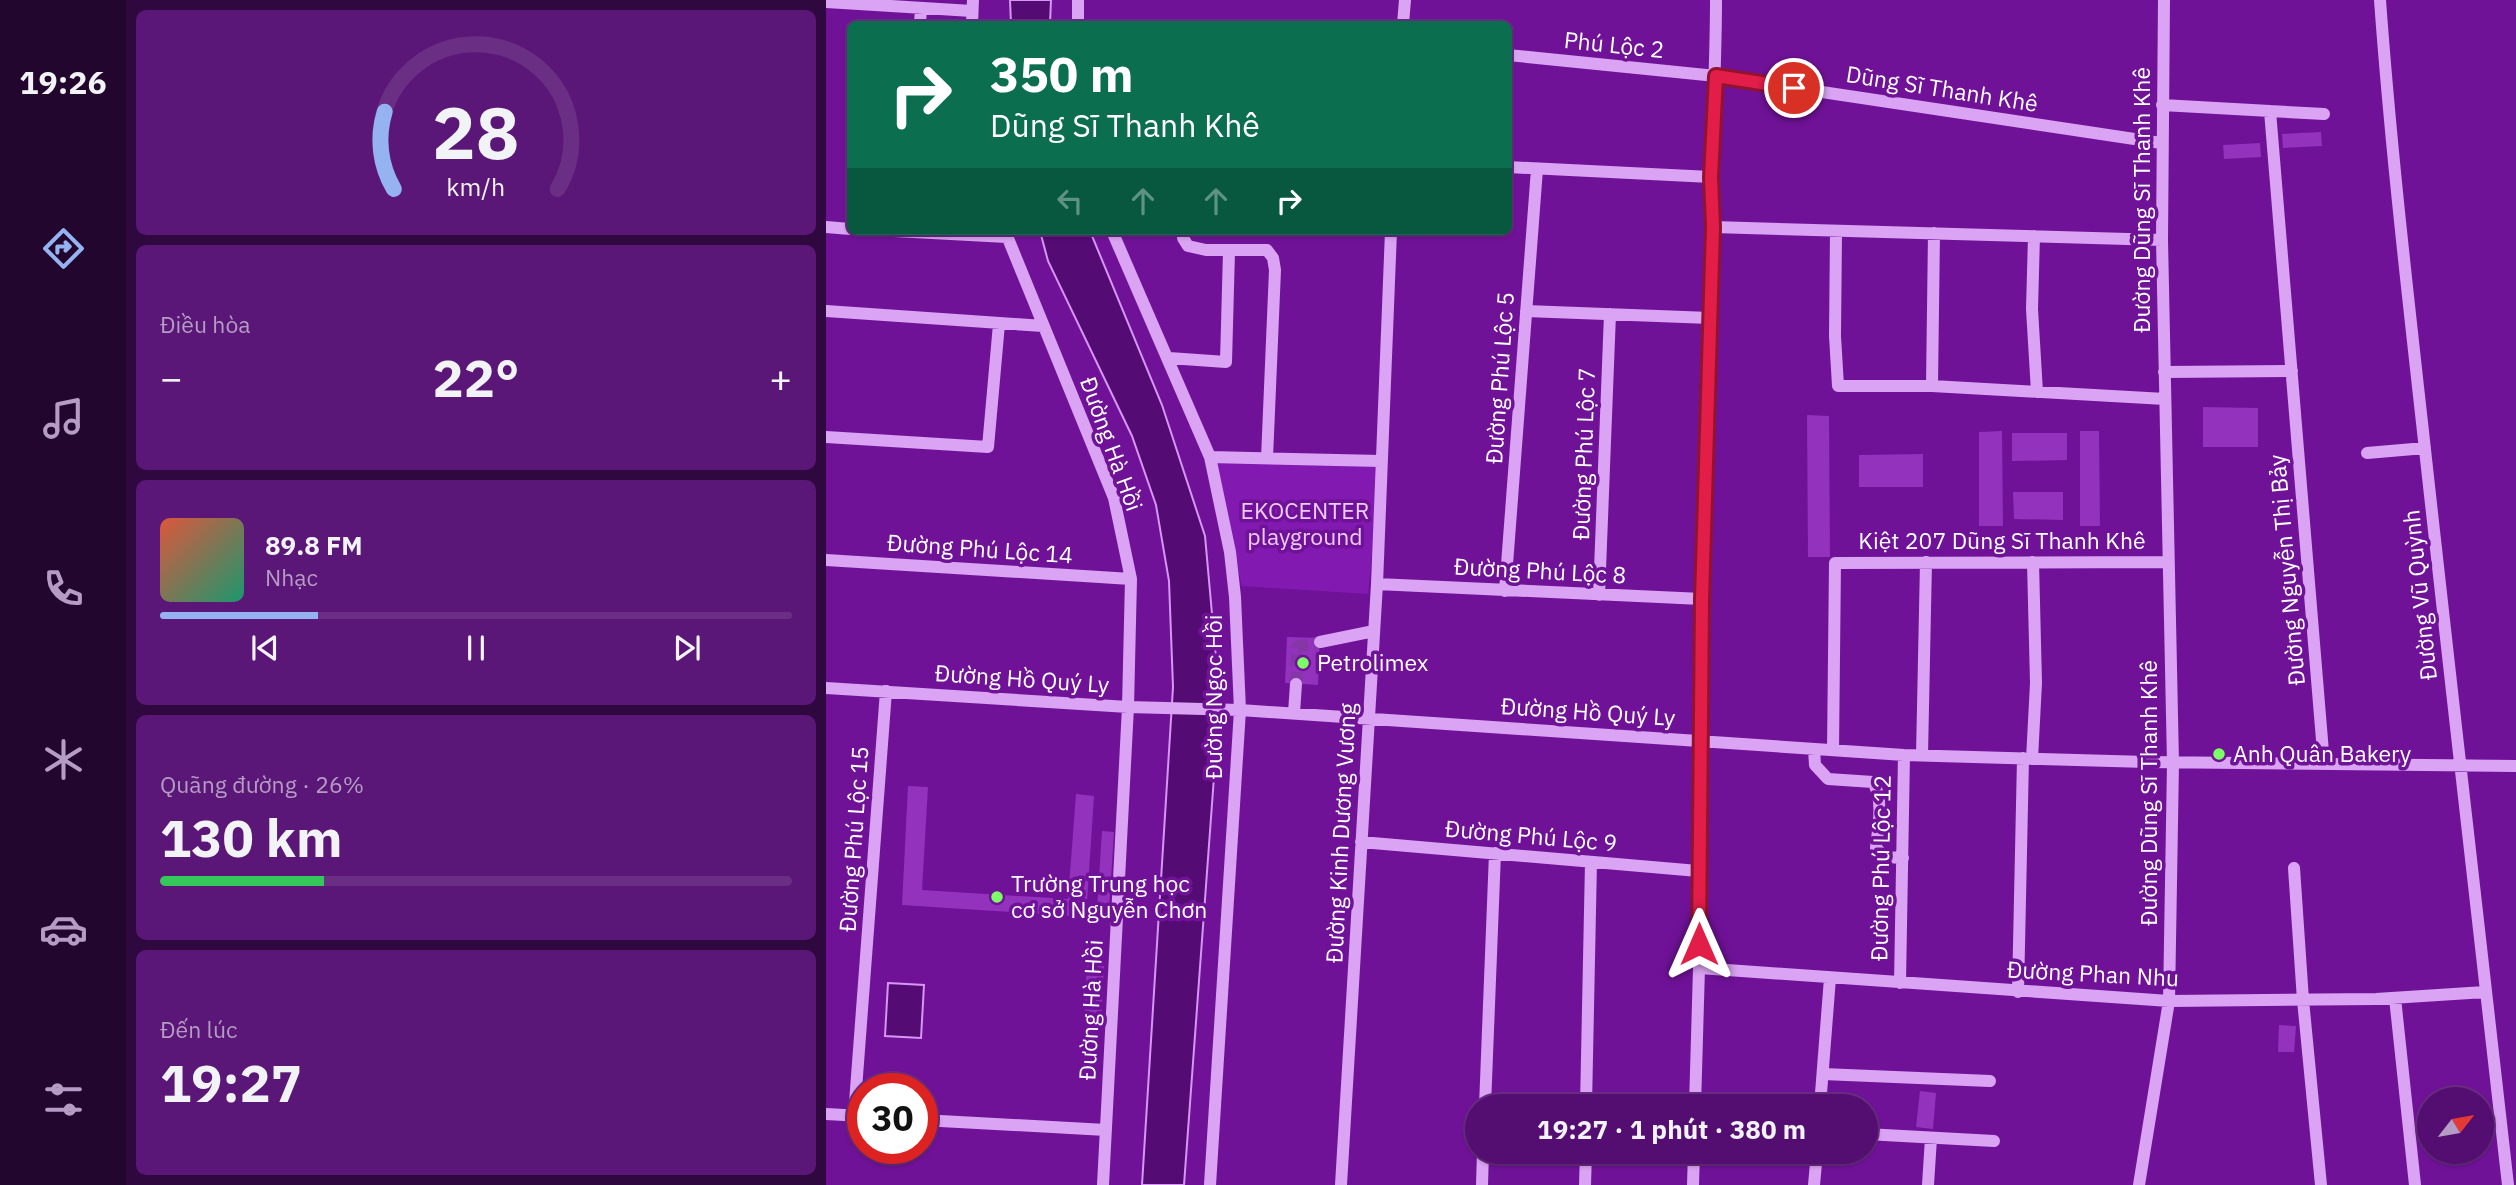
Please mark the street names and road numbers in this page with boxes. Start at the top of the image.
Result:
street label: Phú Lộc 2 [1563,24,1666,64]
street label: Dũng Sĩ Thanh Khê [1844,58,2040,118]
street label: Đường Dũng Sĩ Thanh Khê [2126,67,2156,333]
street label: Đường Phú Lộc 5 [1478,291,1520,465]
street label: Đường Phú Lộc 7 [1565,367,1601,541]
street label: Đường Hà Hồi [1074,372,1150,515]
street label: Đường Nguyễn Thị Bảy [2261,453,2311,687]
street label: Đường Vũ Quỳnh [2395,508,2443,682]
street label: Kiệt 207 Dũng Sĩ Thanh Khê [1858,525,2146,555]
street label: Đường Phú Lộc 14 [886,527,1074,569]
street label: Đường Phú Lộc 8 [1453,551,1627,589]
street label: Đường Ngọc Hồi [1198,614,1228,780]
street label: Đường Hồ Quý Ly [934,657,1111,699]
street label: Đường Dũng Sĩ Thanh Khê [2133,660,2163,926]
street label: Đường Hồ Quý Ly [1500,690,1677,732]
street label: Đường Kinh Dương Vương [1318,702,1362,964]
street label: Đường Phú Lộc 15 [832,745,874,933]
street label: Đường Phú Lộc 12 [1863,775,1897,961]
street label: Đường Phú Lộc 9 [1444,813,1618,857]
street label: Đường Hà Hồi [1071,939,1109,1081]
street label: Đường Phan Nhu [2006,954,2180,992]

